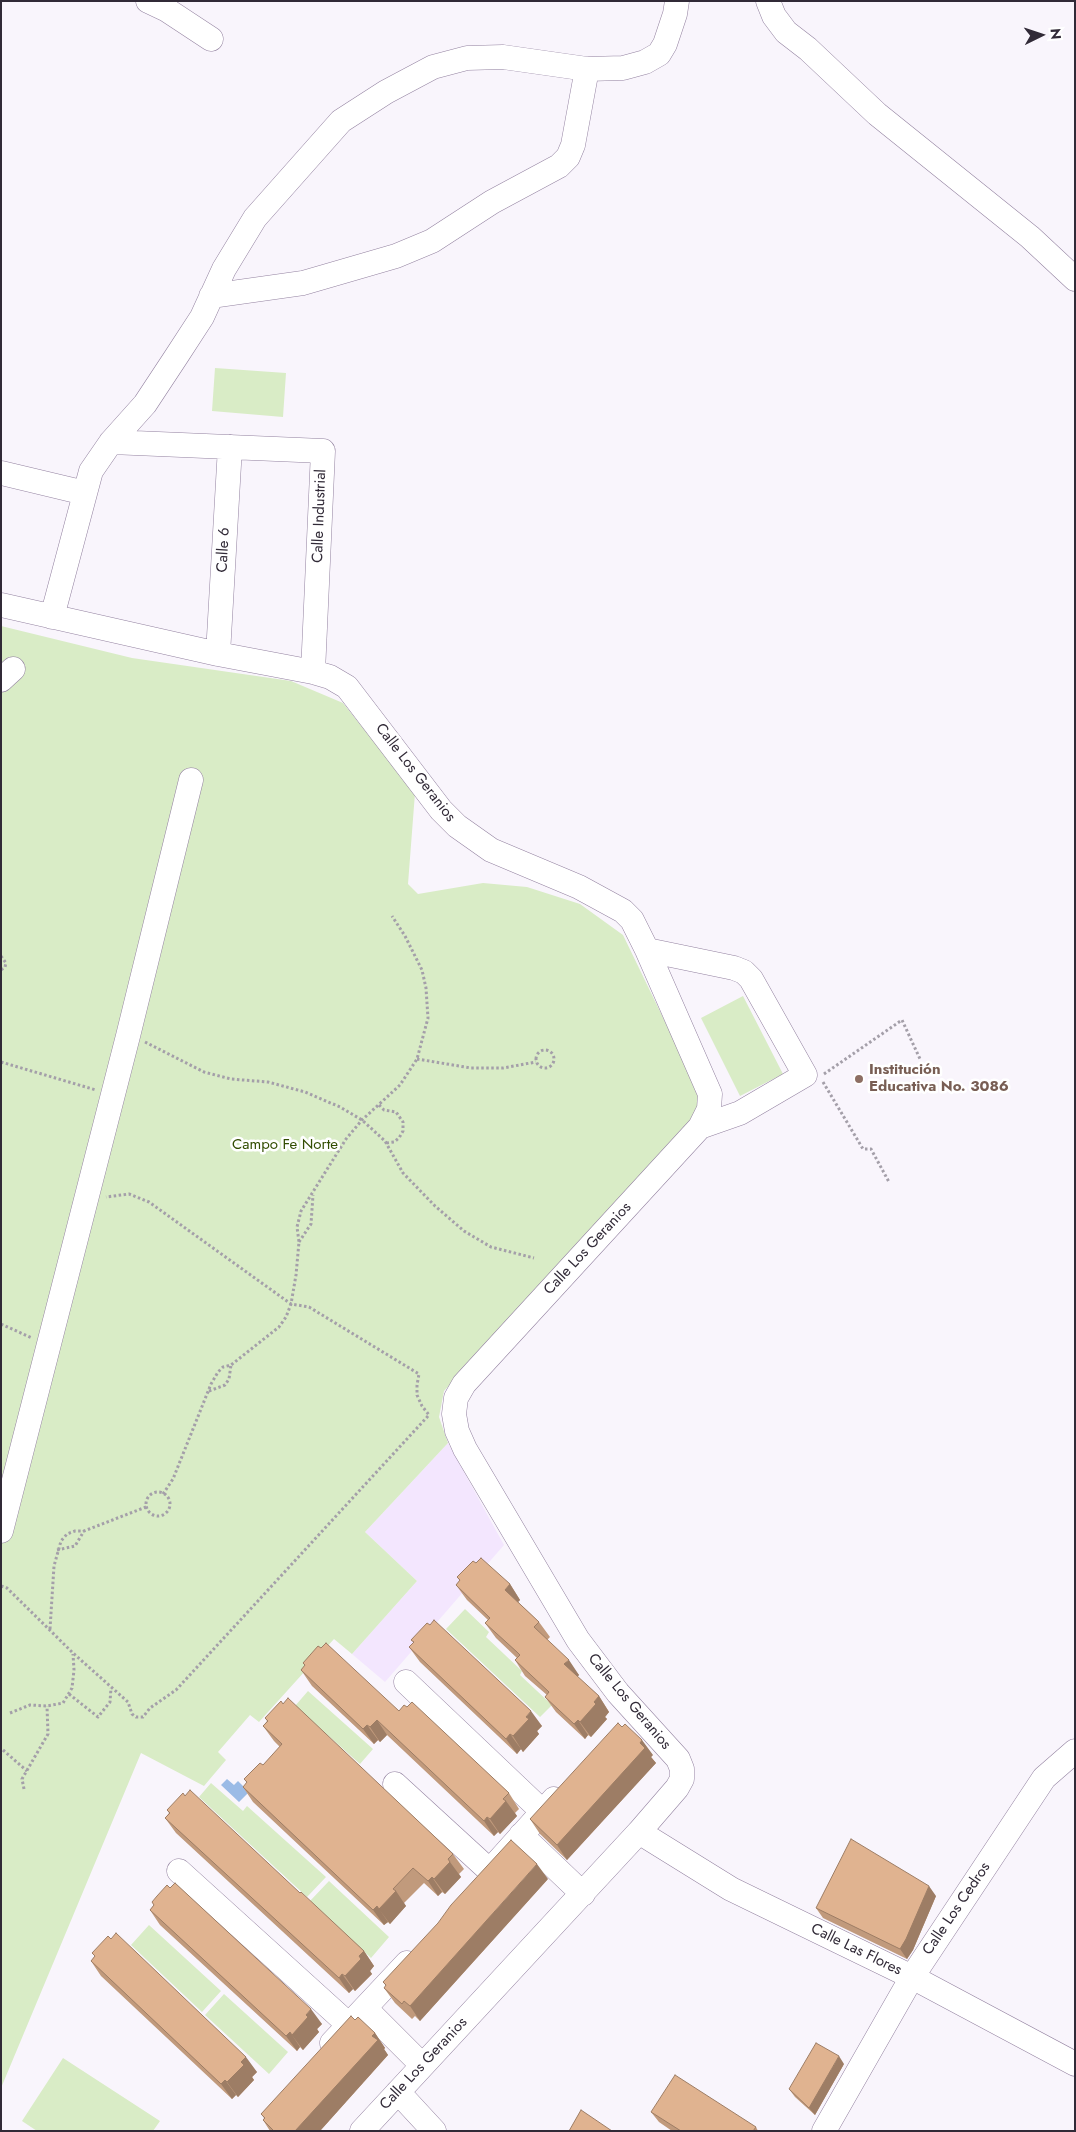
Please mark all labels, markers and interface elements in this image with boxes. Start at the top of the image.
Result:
north arrow [1016,10,1066,60]
text: N [1046,28,1066,40]
street label: Calle Industrial [309,469,331,563]
street label: Calle 6 [214,527,234,573]
street label: Calle Los Geranios [371,720,459,826]
place label: Institución Educativa No. 3086 [869,1061,1009,1096]
marker: Institución Educativa No. 3086 [853,1073,865,1085]
park label: Campo Fe Norte [232,1136,338,1154]
street label: Calle Los Geranios [541,1199,635,1299]
street label: Calle Los Geranios [584,1650,674,1754]
street label: Calle Los Cedros [919,1859,995,1959]
street label: Calle Las Flores [808,1920,904,1980]
street label: Calle Los Geranios [377,2014,471,2114]

